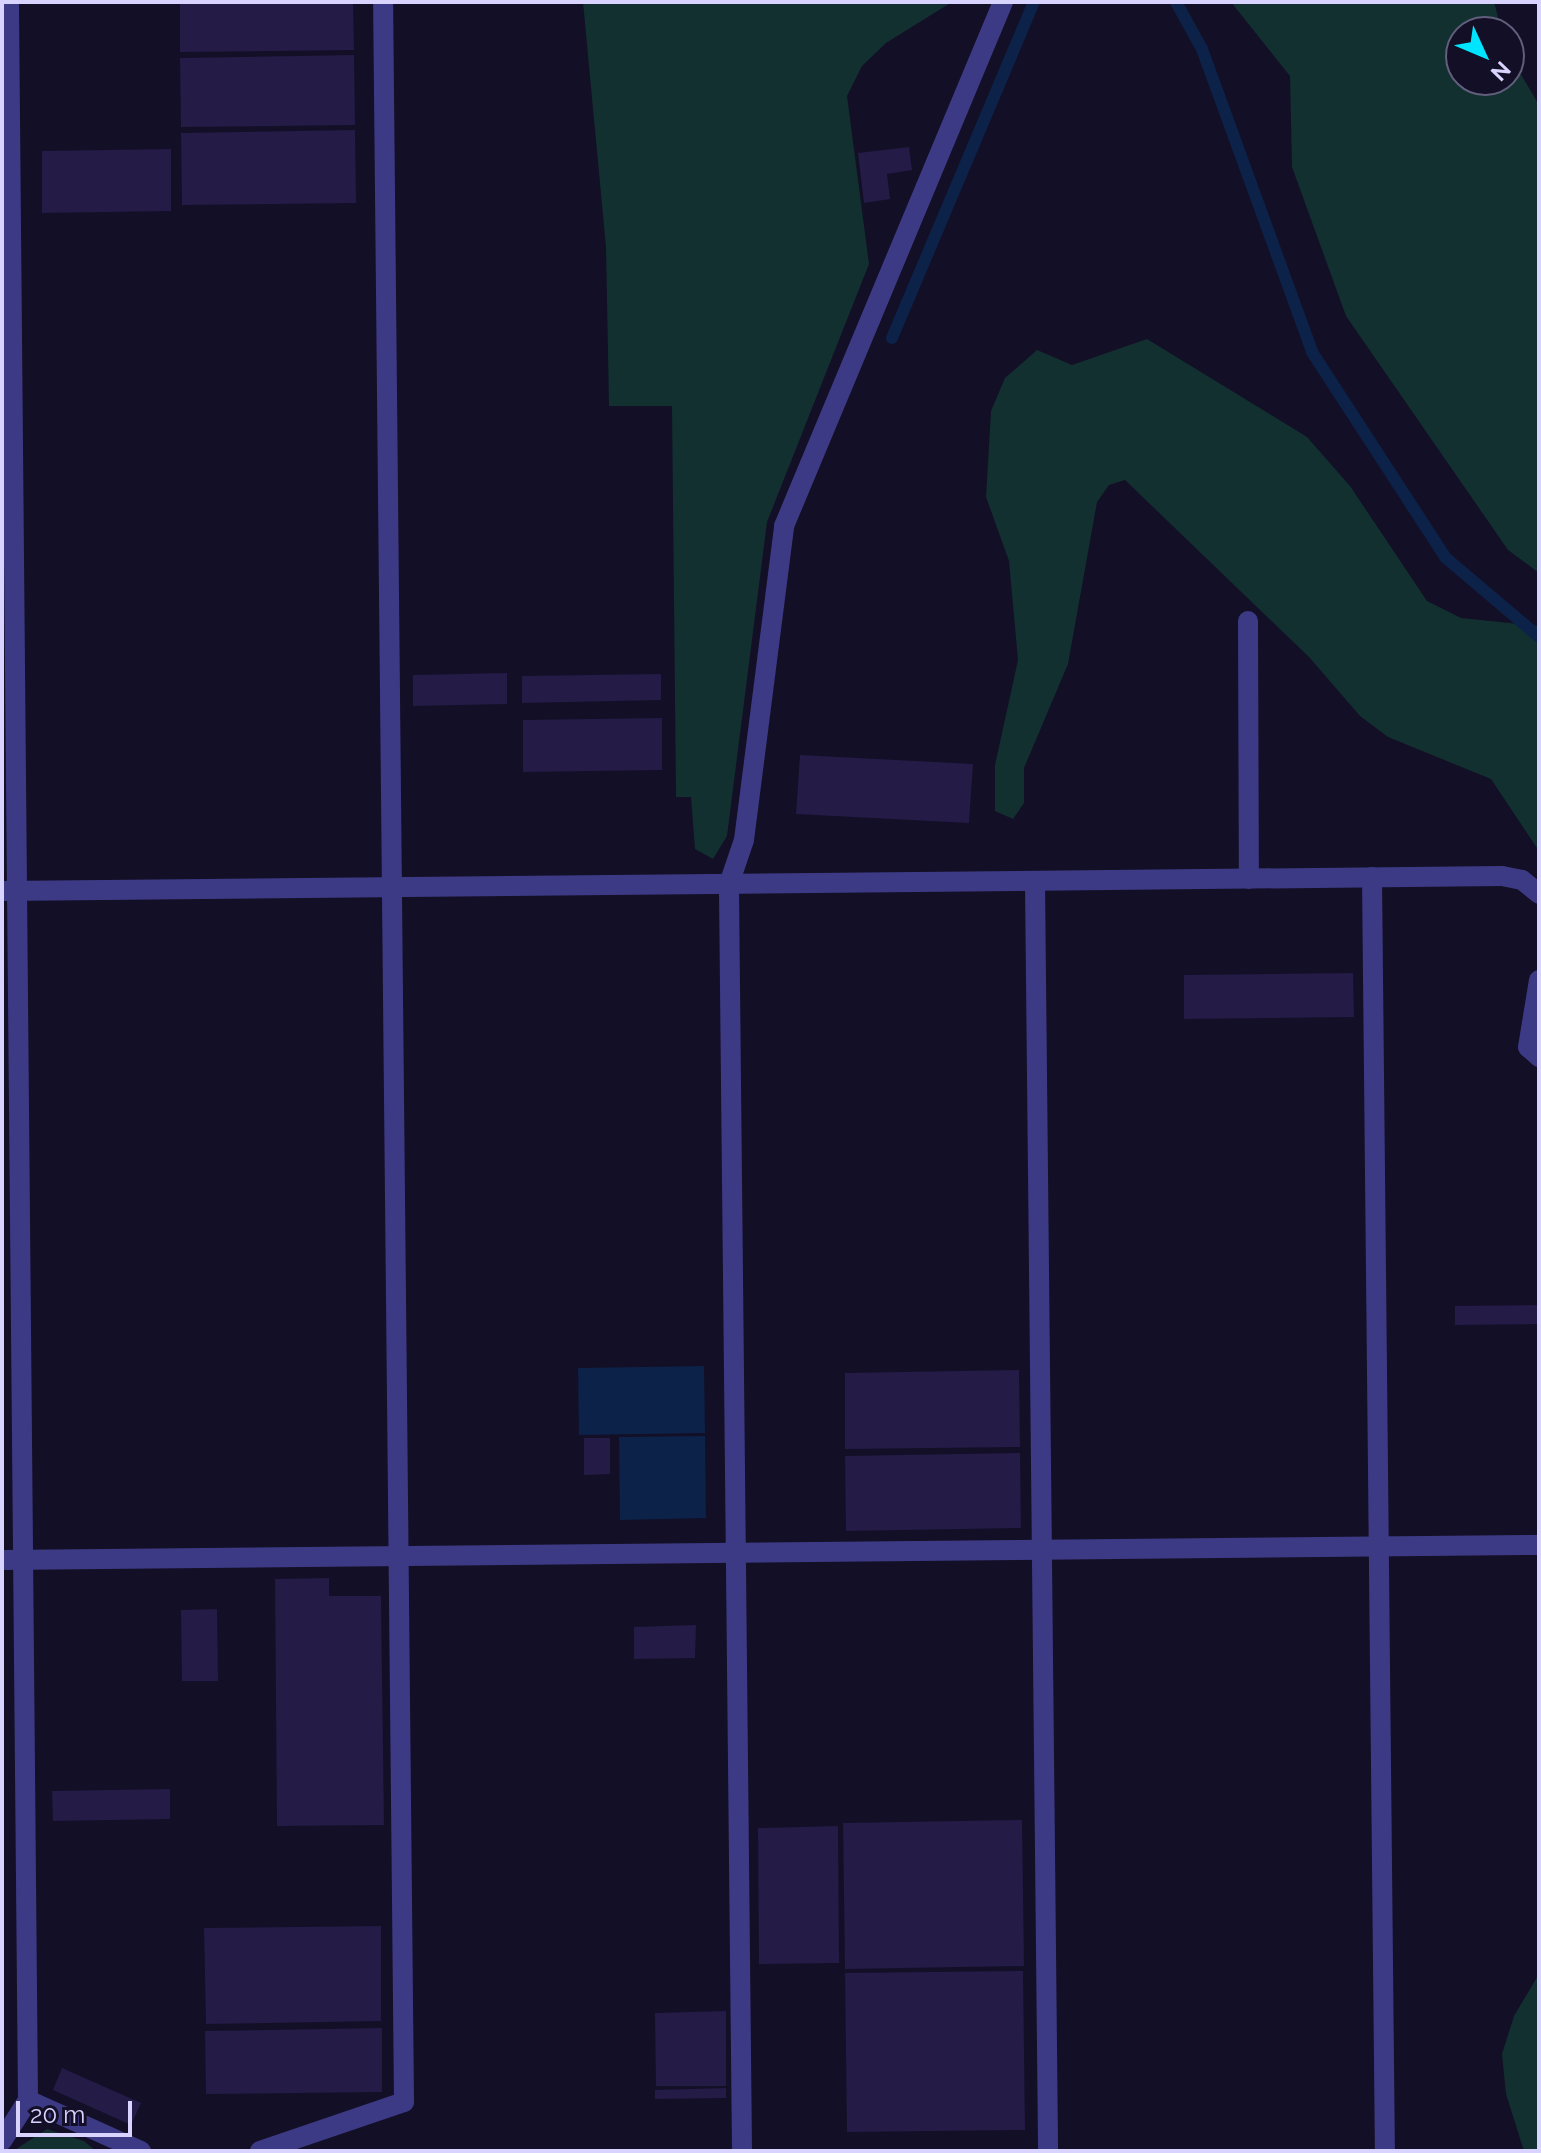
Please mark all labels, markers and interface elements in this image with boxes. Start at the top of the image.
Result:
north arrow [1445,16,1525,96]
text: N [1486,56,1516,86]
scale bar [20,2085,136,2135]
text: 20 m [30,2100,85,2129]

